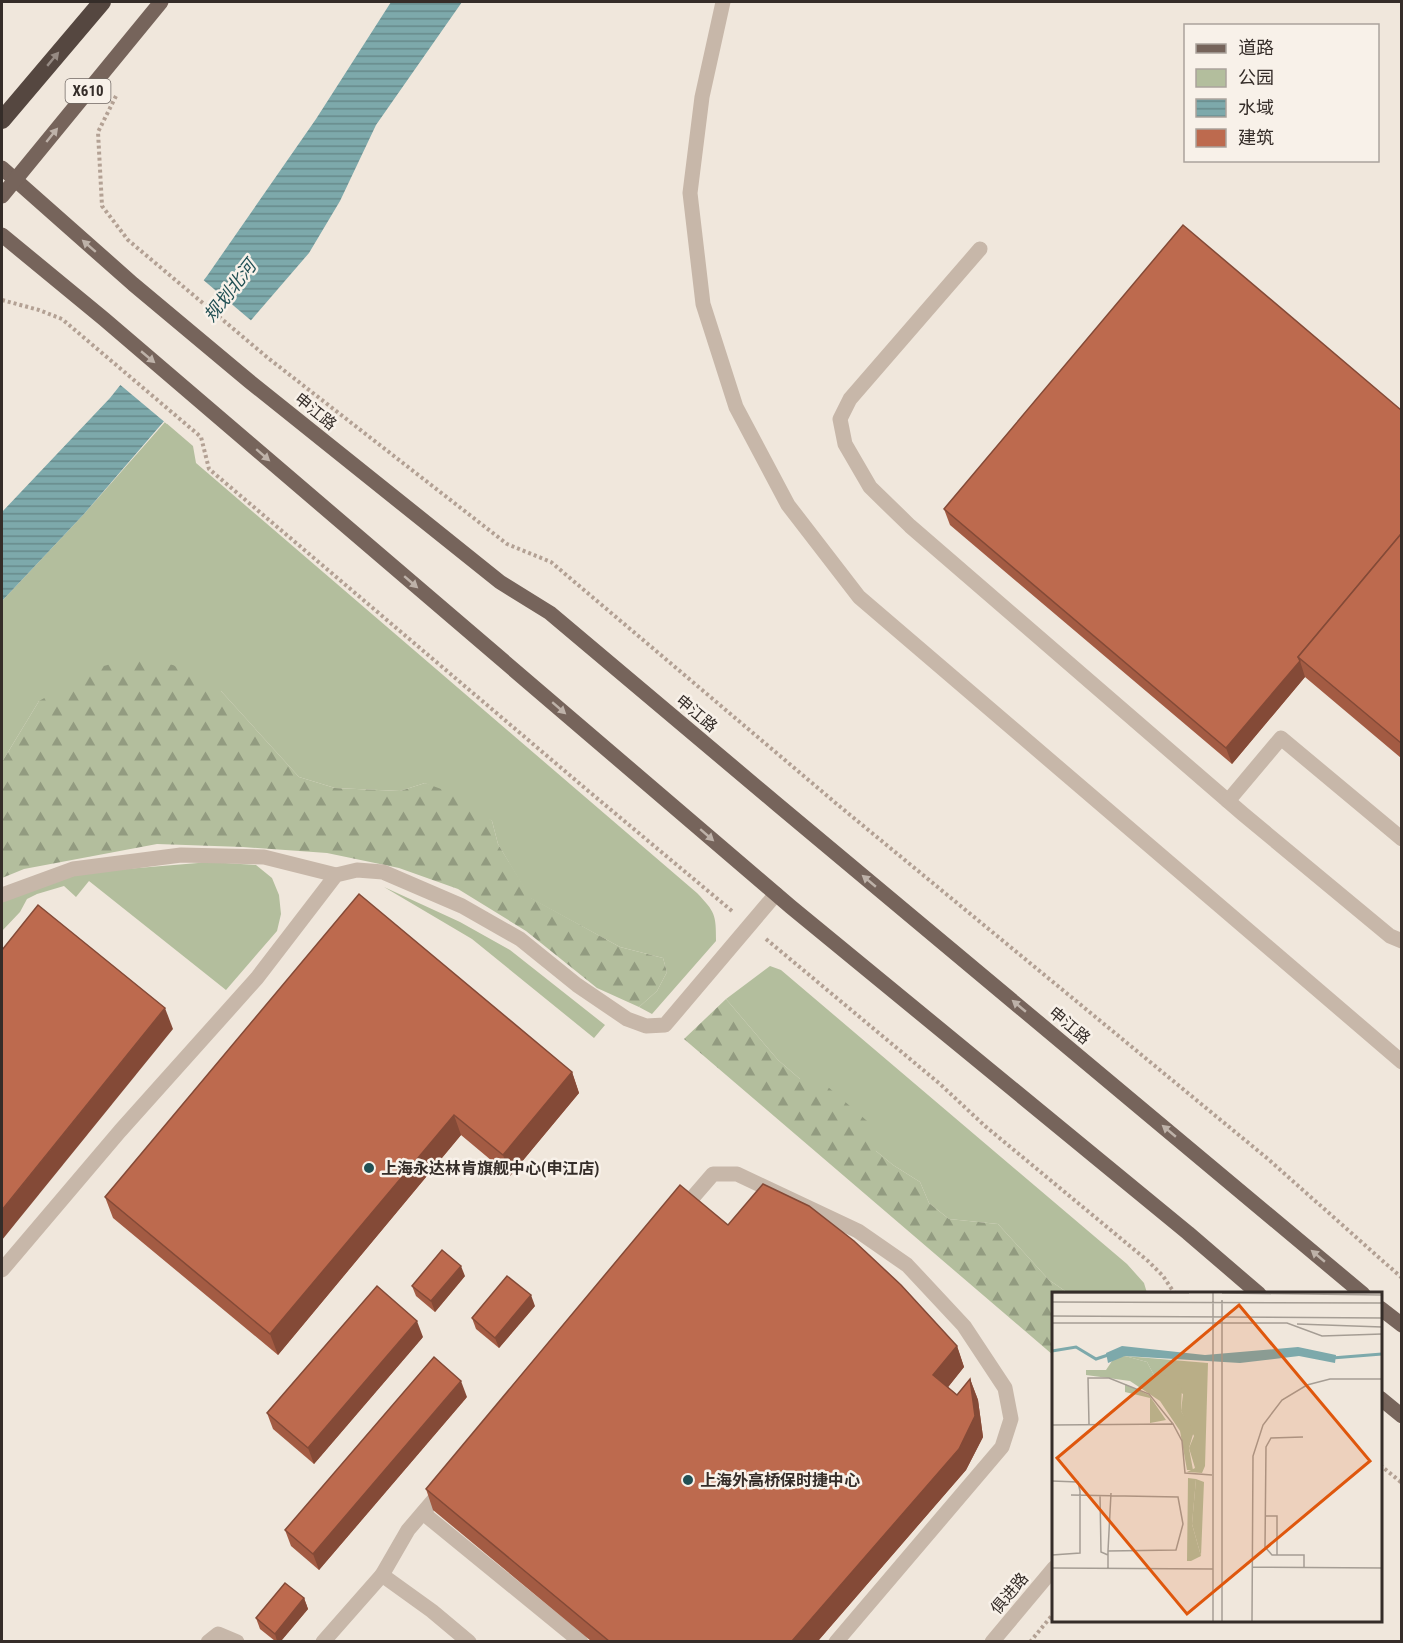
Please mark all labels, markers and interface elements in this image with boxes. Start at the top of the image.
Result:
legend [1184,24,1379,162]
text: 道路 [1238,37,1274,58]
one-way arrow [46,52,59,67]
text: 公园 [1238,67,1274,88]
road number: X610 [66,79,110,103]
text: 水域 [1238,97,1274,118]
text: 建筑 [1238,127,1274,148]
one-way arrow [45,128,58,143]
one-way arrow [82,240,97,253]
water label: 规划北河 [199,253,262,326]
one-way arrow [140,351,156,364]
street label: 申江路 [291,389,340,434]
one-way arrow [255,448,270,461]
one-way arrow [403,575,418,588]
street label: 申江路 [672,691,721,736]
one-way arrow [551,702,567,715]
one-way arrow [699,828,714,841]
one-way arrow [862,875,877,888]
one-way arrow [1012,1000,1027,1013]
street label: 申江路 [1045,1003,1094,1048]
one-way arrow [1162,1125,1177,1138]
place label: 上海永达林肯旗舰中心(申江店) [381,1159,599,1178]
marker: 上海永达林肯旗舰中心(申江店) [362,1161,376,1175]
one-way arrow [1311,1250,1326,1263]
inset map [1052,1292,1382,1622]
place label: 上海外高桥保时捷中心 [700,1471,860,1490]
marker: 上海外高桥保时捷中心 [681,1473,695,1487]
street label: 俱进路 [987,1569,1032,1618]

